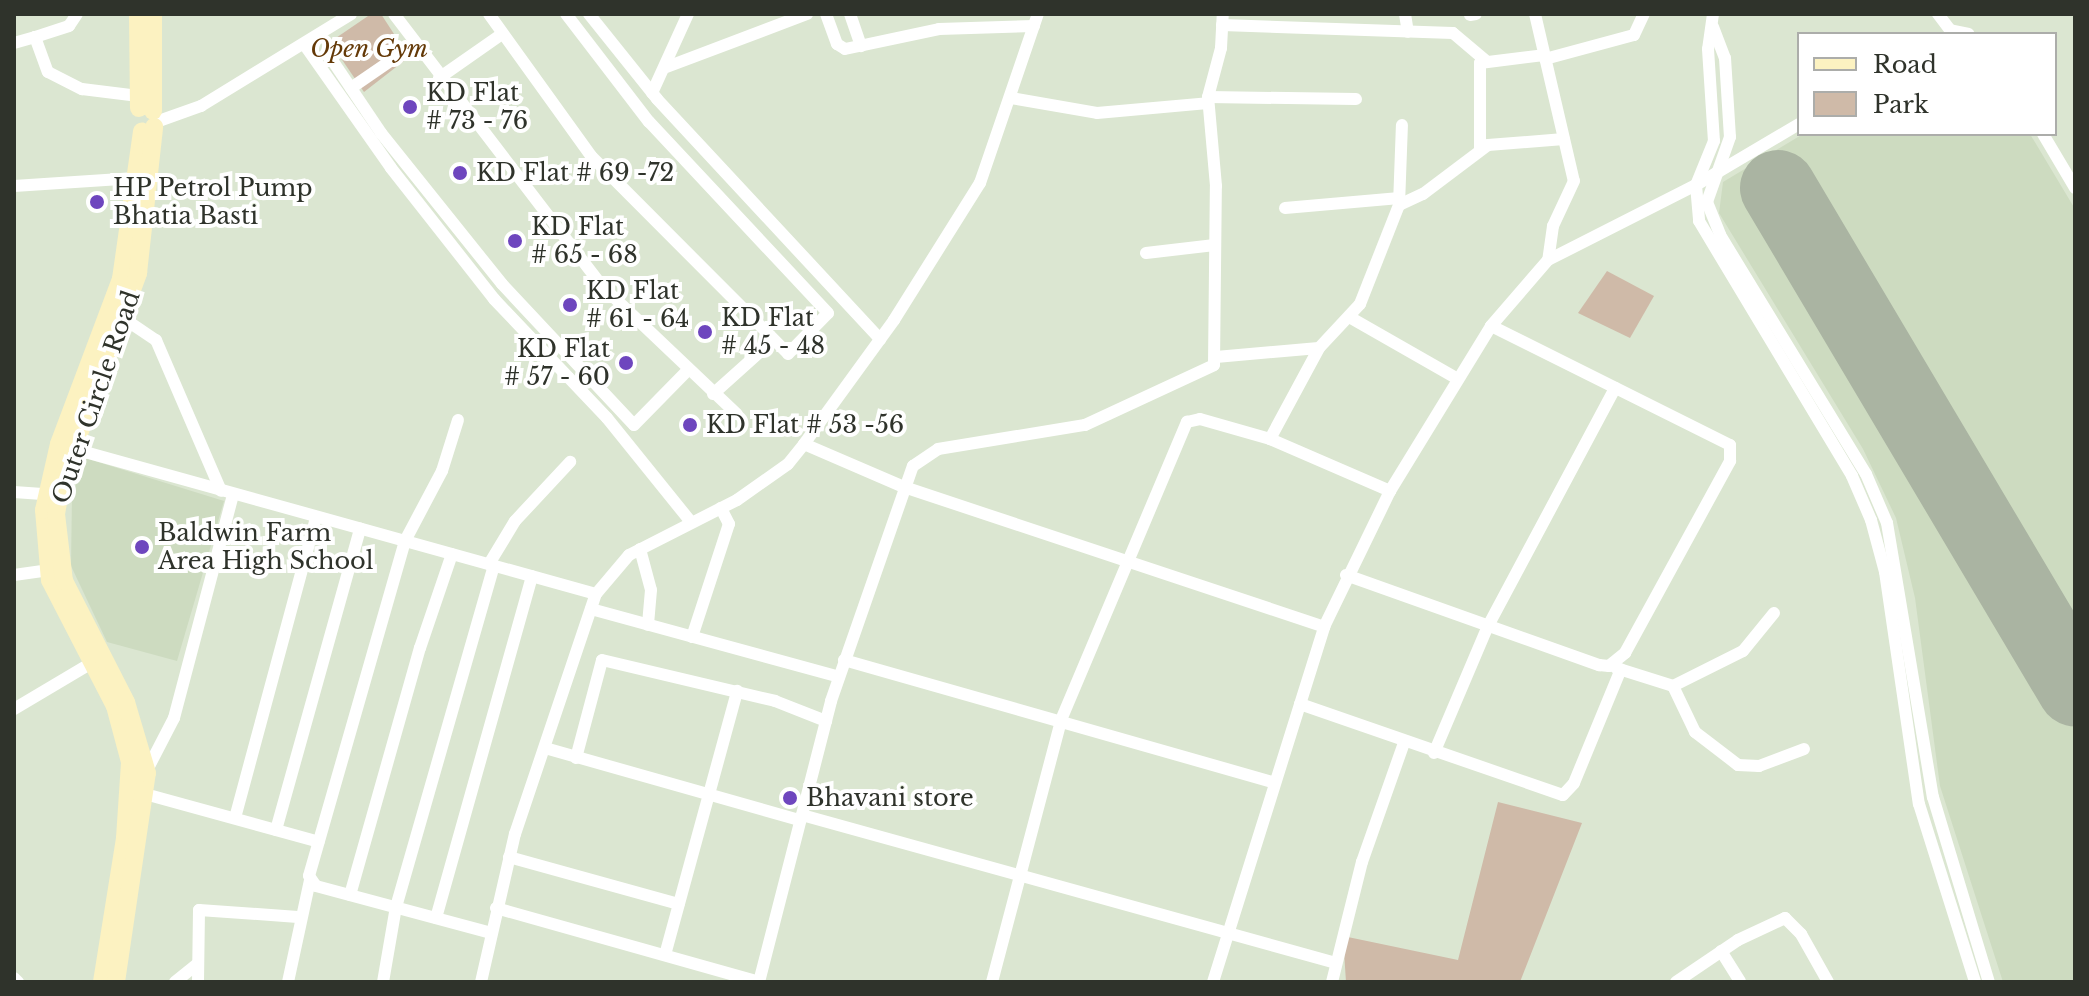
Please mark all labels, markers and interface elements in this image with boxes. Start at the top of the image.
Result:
legend [1797,32,2057,136]
park label: Open Gym [310,35,428,63]
text: Road [1873,50,1937,79]
place label: KD Flat # 73 - 76 [426,79,528,135]
text: Park [1873,90,1929,119]
marker: KD Flat # 73 - 76 [401,98,419,116]
place label: KD Flat # 69 -72 [476,159,674,187]
marker: KD Flat # 69 -72 [451,164,469,182]
place label: HP Petrol Pump Bhatia Basti [113,174,313,230]
marker: HP Petrol Pump Bhatia Basti [88,193,106,211]
place label: KD Flat # 65 - 68 [531,213,638,269]
marker: KD Flat # 65 - 68 [506,232,524,250]
place label: KD Flat # 61 - 64 [586,277,689,333]
street label: Outer Circle Road [46,287,146,507]
marker: KD Flat # 61 - 64 [561,296,579,314]
place label: KD Flat # 45 - 48 [721,304,825,360]
marker: KD Flat # 45 - 48 [696,323,714,341]
place label: KD Flat # 57 - 60 [504,335,610,391]
marker: KD Flat # 57 - 60 [617,354,635,372]
place label: KD Flat # 53 -56 [706,411,904,439]
marker: KD Flat # 53 -56 [681,416,699,434]
place label: Baldwin Farm Area High School [158,519,374,575]
marker: Baldwin Farm Area High School [133,538,151,556]
place label: Bhavani store [806,784,974,812]
marker: Bhavani store [781,789,799,807]

